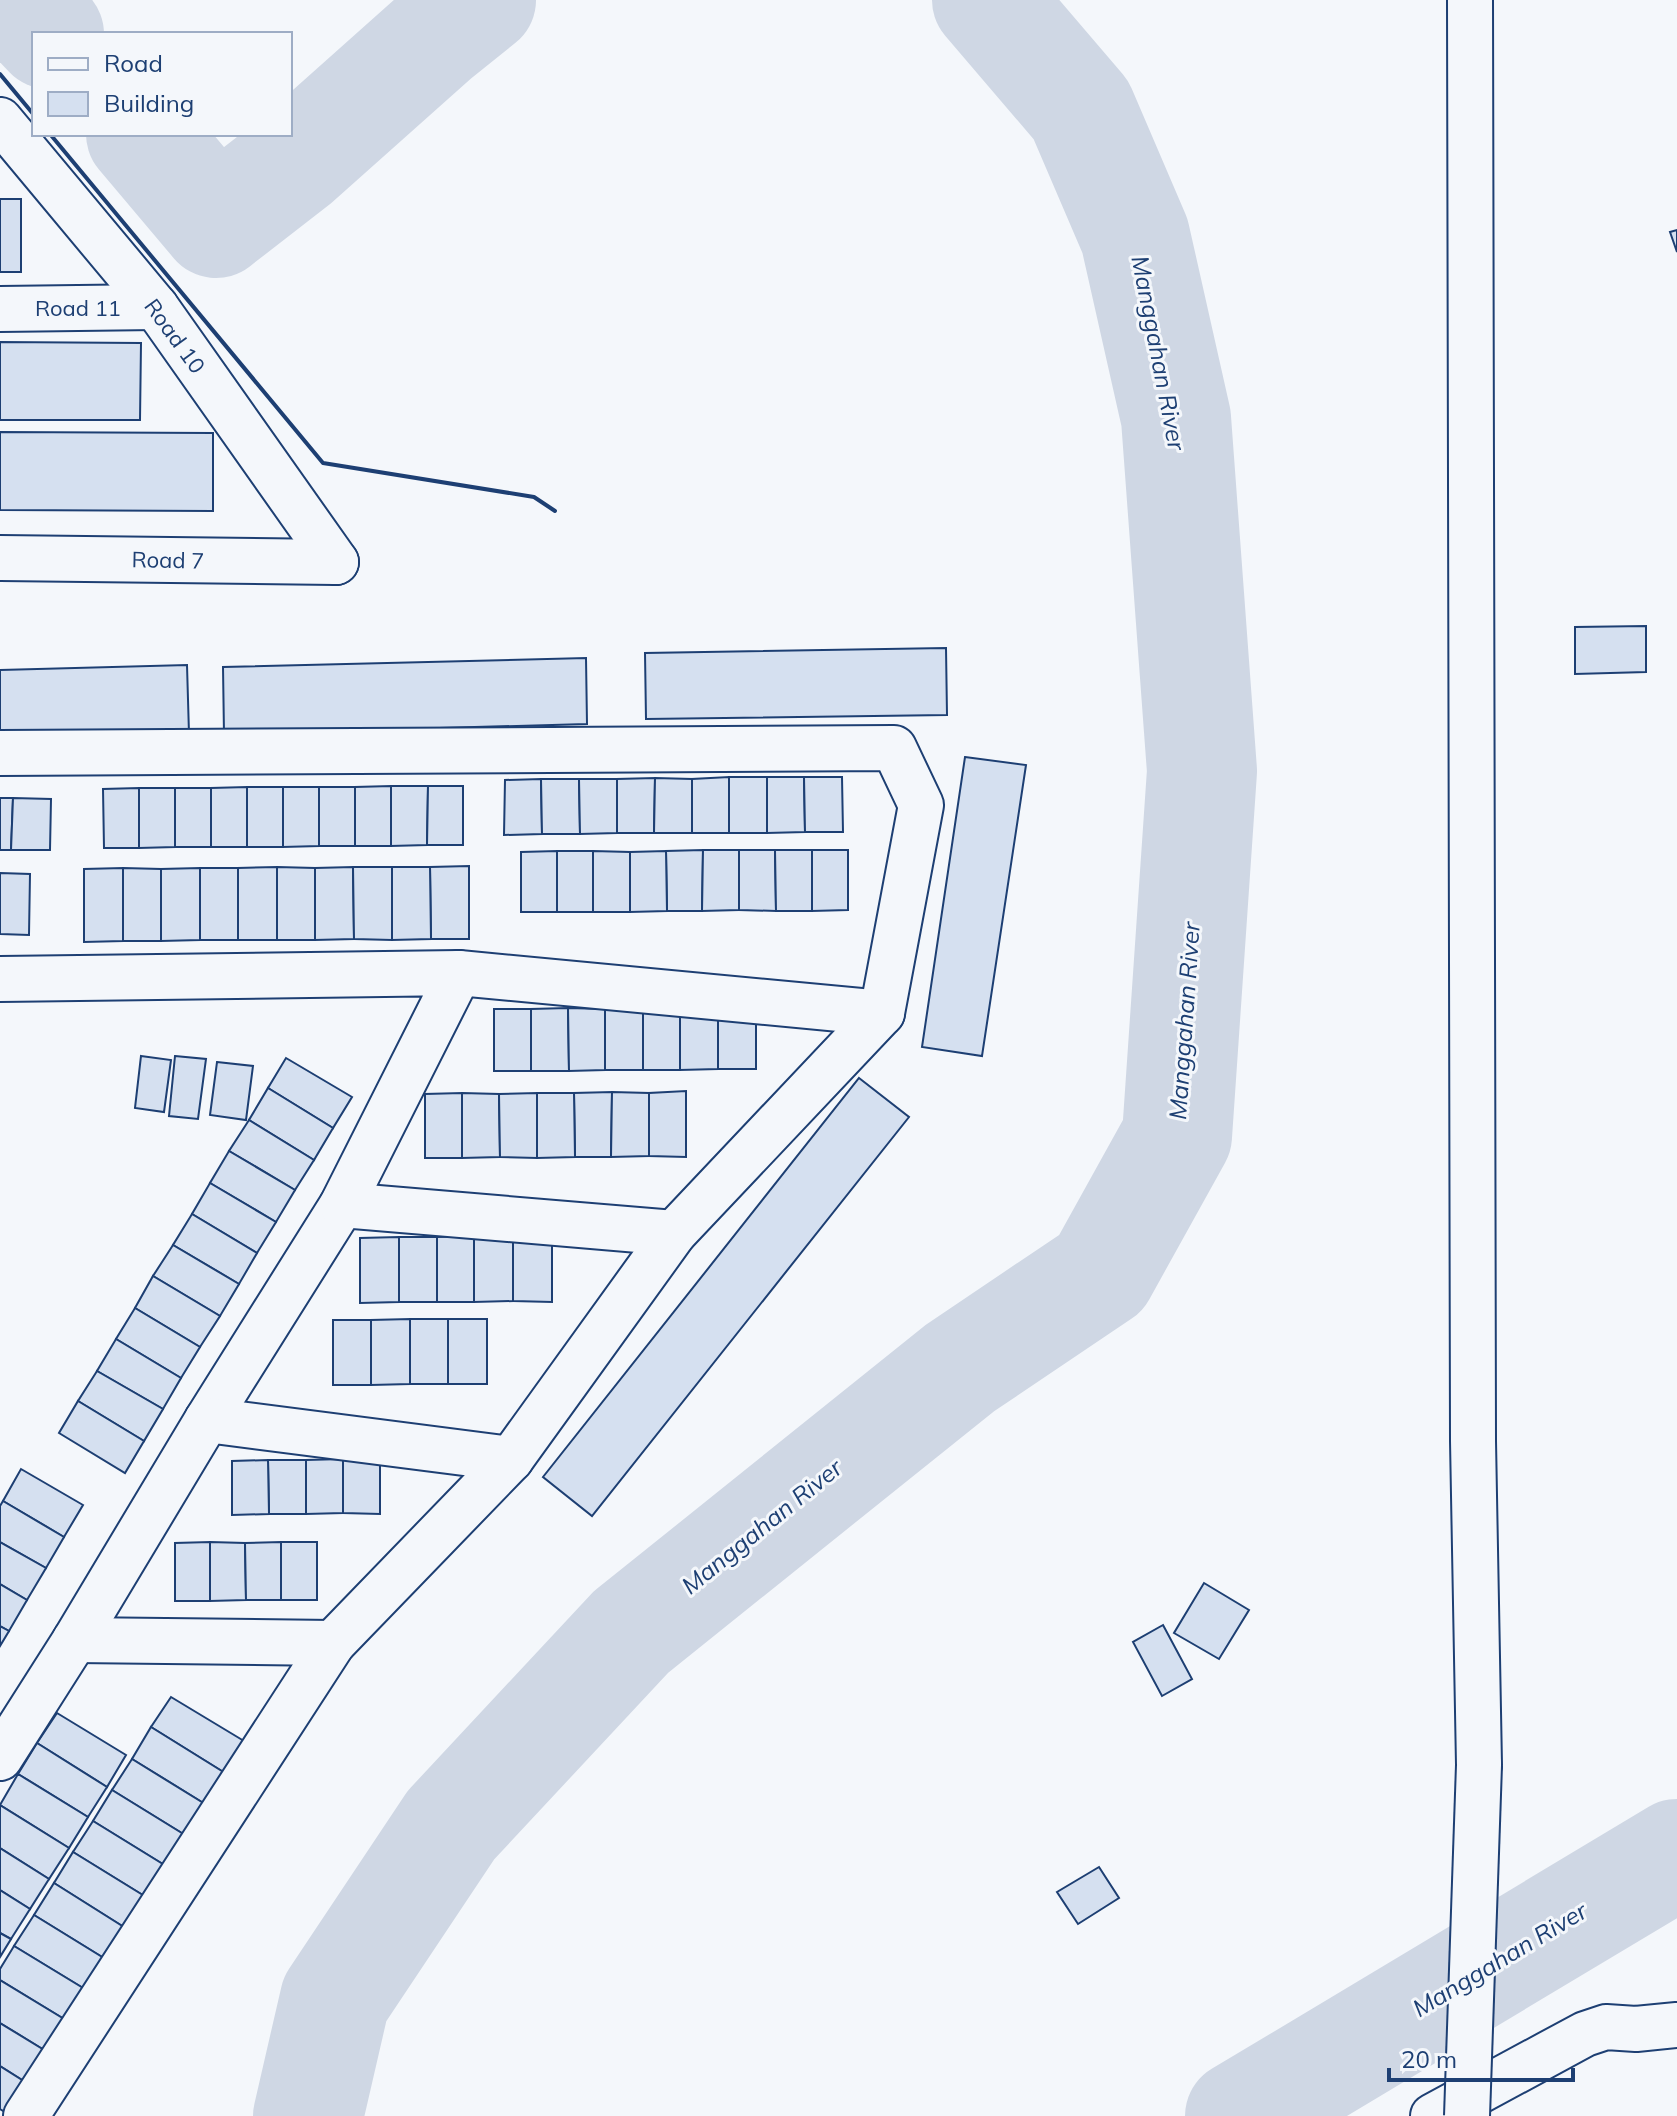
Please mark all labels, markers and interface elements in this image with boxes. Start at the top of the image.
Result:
legend [32,32,292,136]
text: Road [104,48,163,78]
text: Building [104,88,194,118]
water label: Manggahan River [1125,253,1193,454]
street label: Road 10 [138,293,212,379]
street label: Road 11 [35,294,121,322]
street label: Road 7 [131,545,205,575]
water label: Manggahan River [1162,920,1206,1121]
water label: Manggahan River [675,1452,849,1600]
water label: Manggahan River [1407,1895,1593,2023]
scale bar [1389,2032,1573,2082]
text: 20 m [1401,2044,1457,2074]

